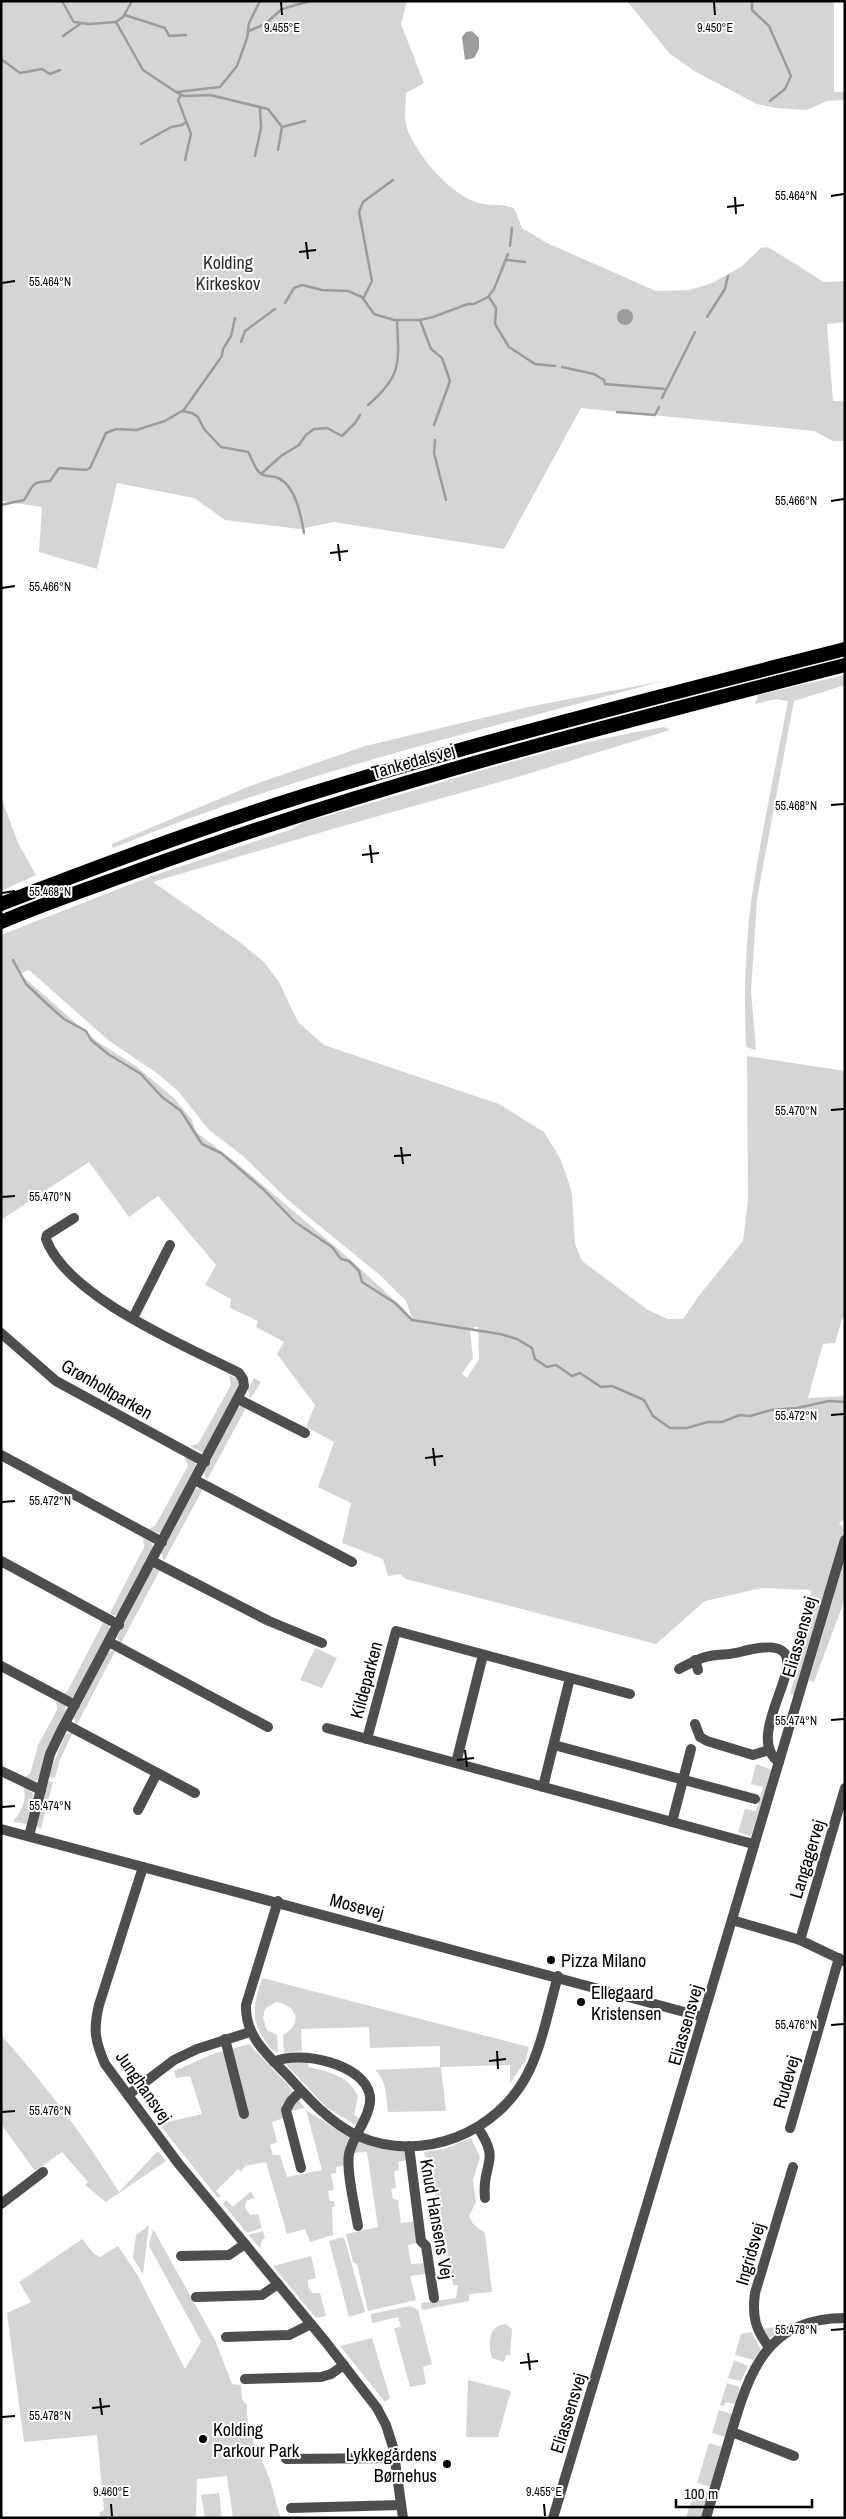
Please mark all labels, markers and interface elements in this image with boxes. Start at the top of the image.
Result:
text: 9.455°E [264,20,300,36]
text: 9.450°E [697,20,733,36]
text: 55.464°N [775,188,817,204]
park label: Kolding Kirkeskov [196,250,261,296]
text: 55.464°N [29,274,71,290]
text: 55.466°N [775,493,817,509]
text: 55.466°N [29,579,71,595]
street label: Tankedalsvej [368,737,458,785]
text: 55.468°N [775,798,817,814]
text: 55.468°N [29,884,71,900]
text: 55.470°N [775,1103,817,1119]
text: 55.470°N [29,1189,71,1205]
street label: Grønholtparken [57,1353,157,1425]
text: 55.472°N [775,1408,817,1424]
text: 55.472°N [29,1493,71,1509]
street label: Eliassensvej [776,1594,822,1680]
street label: Kildeparken [344,1639,388,1721]
text: 55.474°N [775,1713,817,1729]
text: 55.474°N [29,1798,71,1814]
street label: Langagervej [783,1817,831,1901]
street label: Mosevej [327,1887,387,1925]
place label: Pizza Milano [561,1948,646,1973]
marker: Pizza Milano [545,1954,557,1966]
place label: Ellegaard Kristensen [591,1980,662,2026]
street label: Eliassensvej [662,1982,708,2068]
marker: Ellegaard Kristensen [575,1996,587,2008]
text: 55.476°N [775,2017,817,2033]
street label: Junghansvej [110,2046,178,2128]
street label: Rudevej [767,2053,805,2111]
text: 55.476°N [29,2103,71,2119]
street label: Knud Hansens Vej [414,2157,460,2281]
street label: Ingridsvej [729,2220,771,2288]
text: 55.478°N [775,2322,817,2338]
street label: Eliassensvej [544,2370,592,2456]
text: 55.478°N [29,2408,71,2424]
place label: Kolding Parkour Park [213,2417,300,2463]
marker: Kolding Parkour Park [197,2433,209,2445]
place label: Lykkegårdens Børnehus [346,2442,437,2488]
marker: Lykkegårdens Børnehus [441,2458,453,2470]
scale bar [676,2476,812,2508]
text: 100 m [684,2483,718,2504]
text: 9.460°E [93,2484,129,2500]
text: 9.455°E [526,2484,562,2500]

